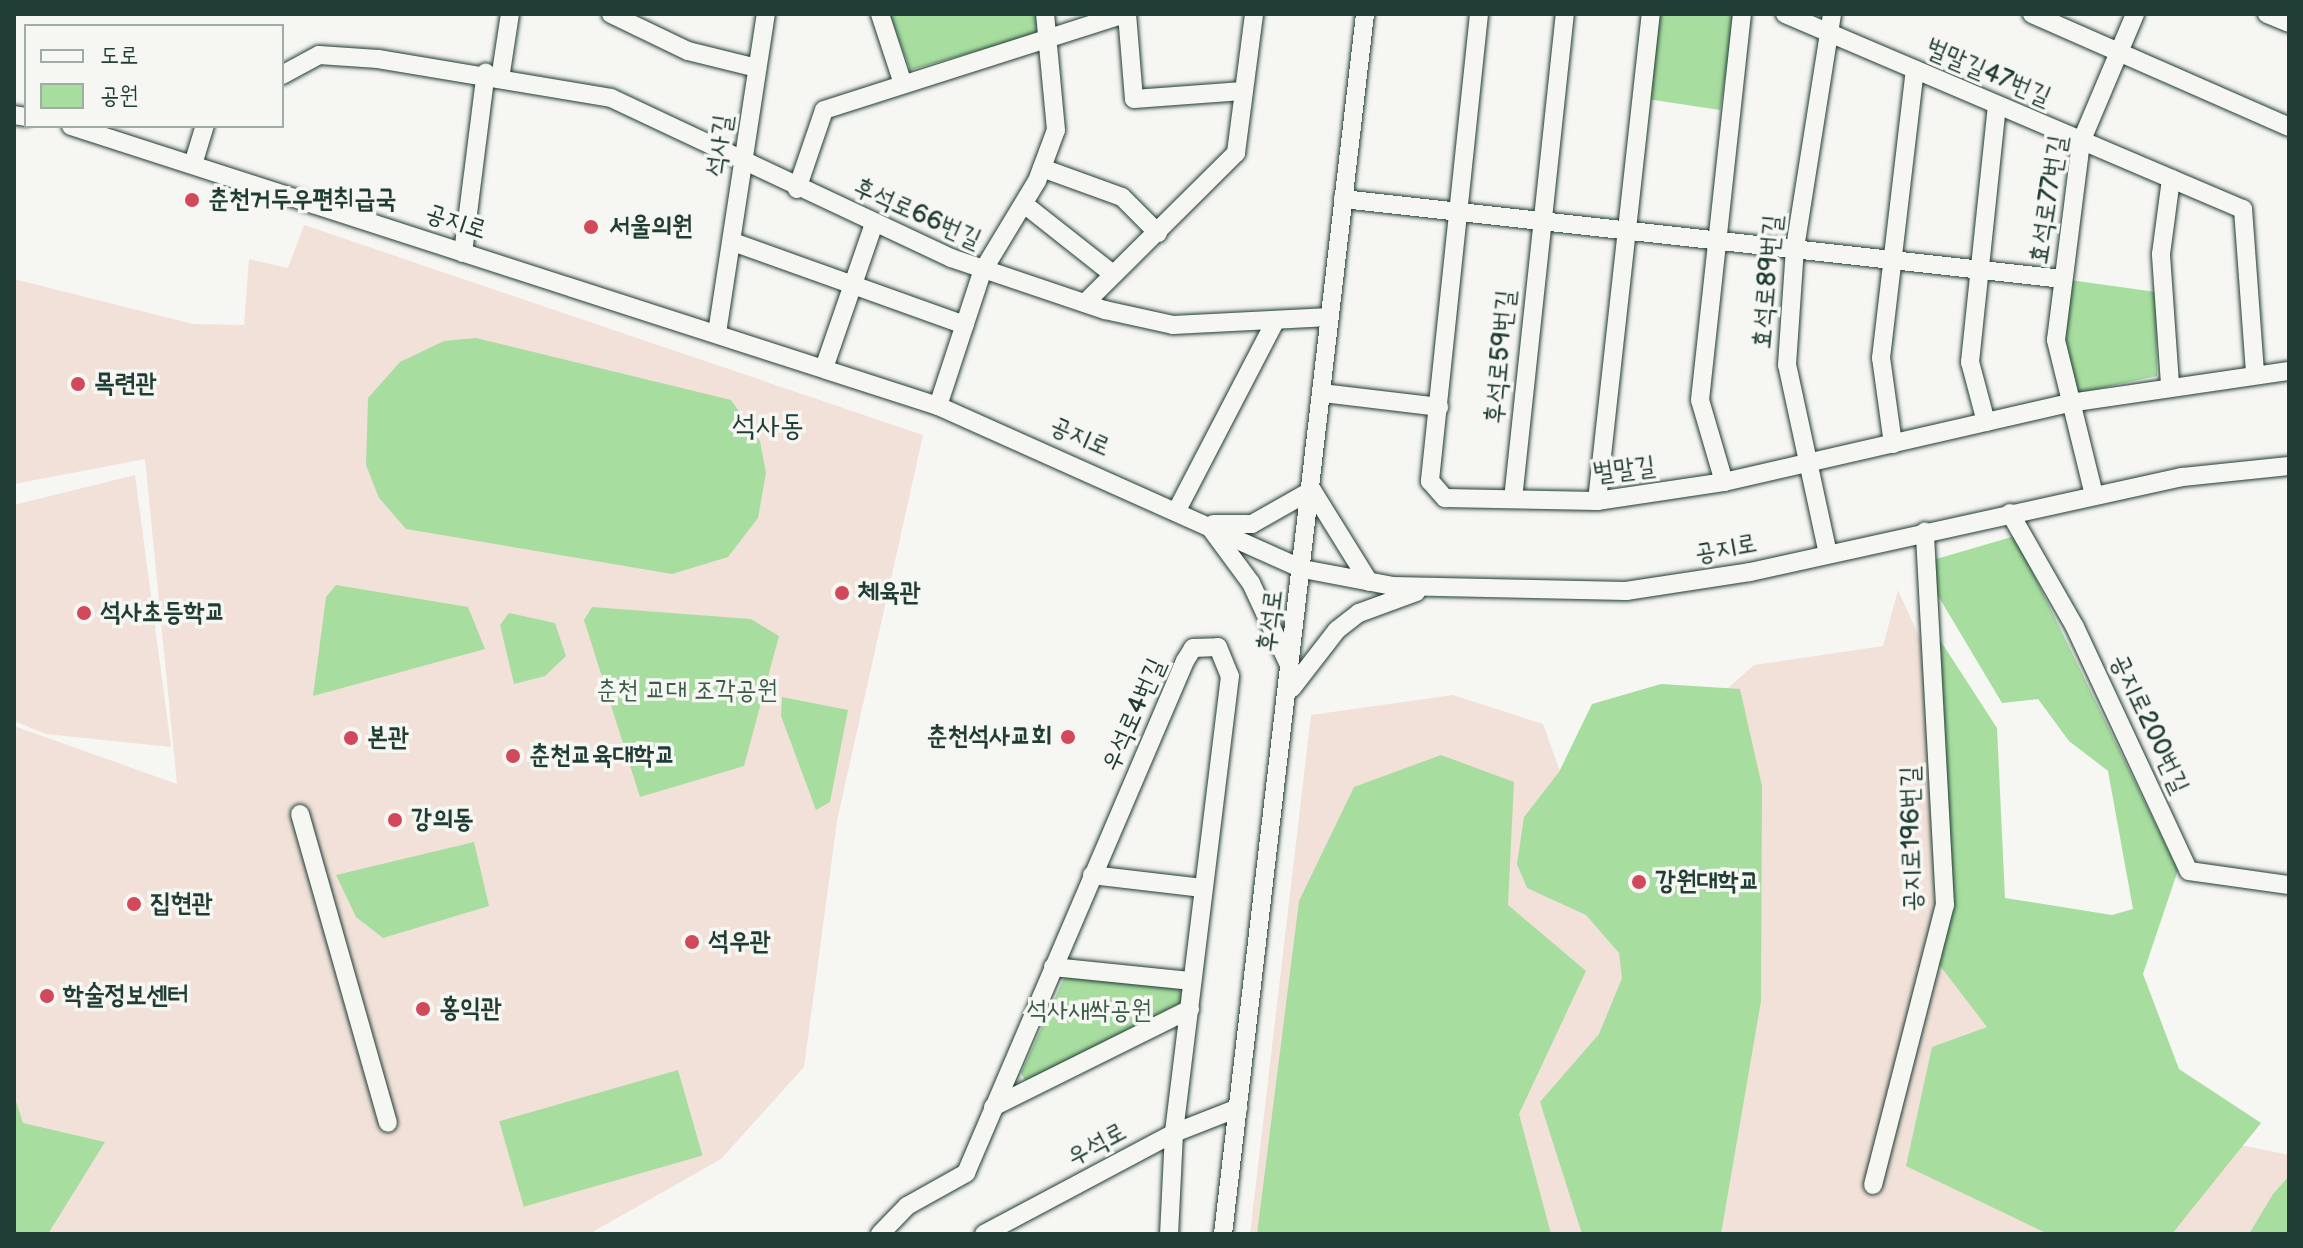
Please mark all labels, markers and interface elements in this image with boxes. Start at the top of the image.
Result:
legend [24,24,284,128]
street label: 벌말길47번길 [1921,33,2055,113]
text: 도로 [100,41,139,70]
text: 공원 [100,81,139,110]
street label: 석사길 [700,113,740,179]
street label: 효석로77번길 [2023,133,2075,267]
street label: 후석로66번길 [848,172,986,256]
place label: 춘천거두우편취급국 [208,184,396,216]
marker: 춘천거두우편취급국 [183,191,201,209]
street label: 공지로 [421,197,491,247]
place label: 서울의원 [609,211,693,243]
street label: 효석로89번길 [1747,213,1789,351]
marker: 서울의원 [580,216,602,238]
street label: 후석로59번길 [1480,289,1522,425]
place label: 목련관 [94,368,157,400]
marker: 목련관 [69,375,87,393]
district label: 석사동 [732,408,804,444]
street label: 공지로 [1045,410,1115,464]
street label: 벌말길 [1591,451,1657,489]
street label: 공지로 [1692,528,1760,570]
place label: 체육관 [858,577,921,609]
marker: 체육관 [833,584,851,602]
street label: 후석로 [1252,588,1290,654]
place label: 석사초등학교 [100,597,226,629]
marker: 석사초등학교 [75,604,93,622]
street label: 공지로200번길 [2103,649,2195,799]
street label: 우석로4번길 [1095,654,1173,776]
park label: 춘천 교대 조각공원 [596,675,778,707]
place label: 춘천석사교회 [926,721,1052,753]
place label: 본관 [367,722,409,754]
marker: 춘천석사교회 [1059,728,1077,746]
marker: 본관 [342,729,360,747]
place label: 춘천교육대학교 [529,740,675,772]
marker: 춘천교육대학교 [504,747,522,765]
street label: 공지로196번길 [1895,766,1929,912]
place label: 강의동 [411,804,474,836]
marker: 강의동 [386,811,404,829]
place label: 강원대학교 [1655,866,1760,898]
marker: 강원대학교 [1630,873,1648,891]
place label: 집현관 [150,888,213,920]
marker: 집현관 [125,895,143,913]
place label: 석우관 [708,926,771,958]
marker: 석우관 [683,933,701,951]
place label: 학술정보센터 [63,980,189,1012]
marker: 학술정보센터 [38,987,56,1005]
place label: 홍익관 [439,993,502,1025]
park label: 석사새싹공원 [1026,995,1152,1027]
marker: 홍익관 [414,1000,432,1018]
street label: 우석로 [1062,1116,1132,1174]

